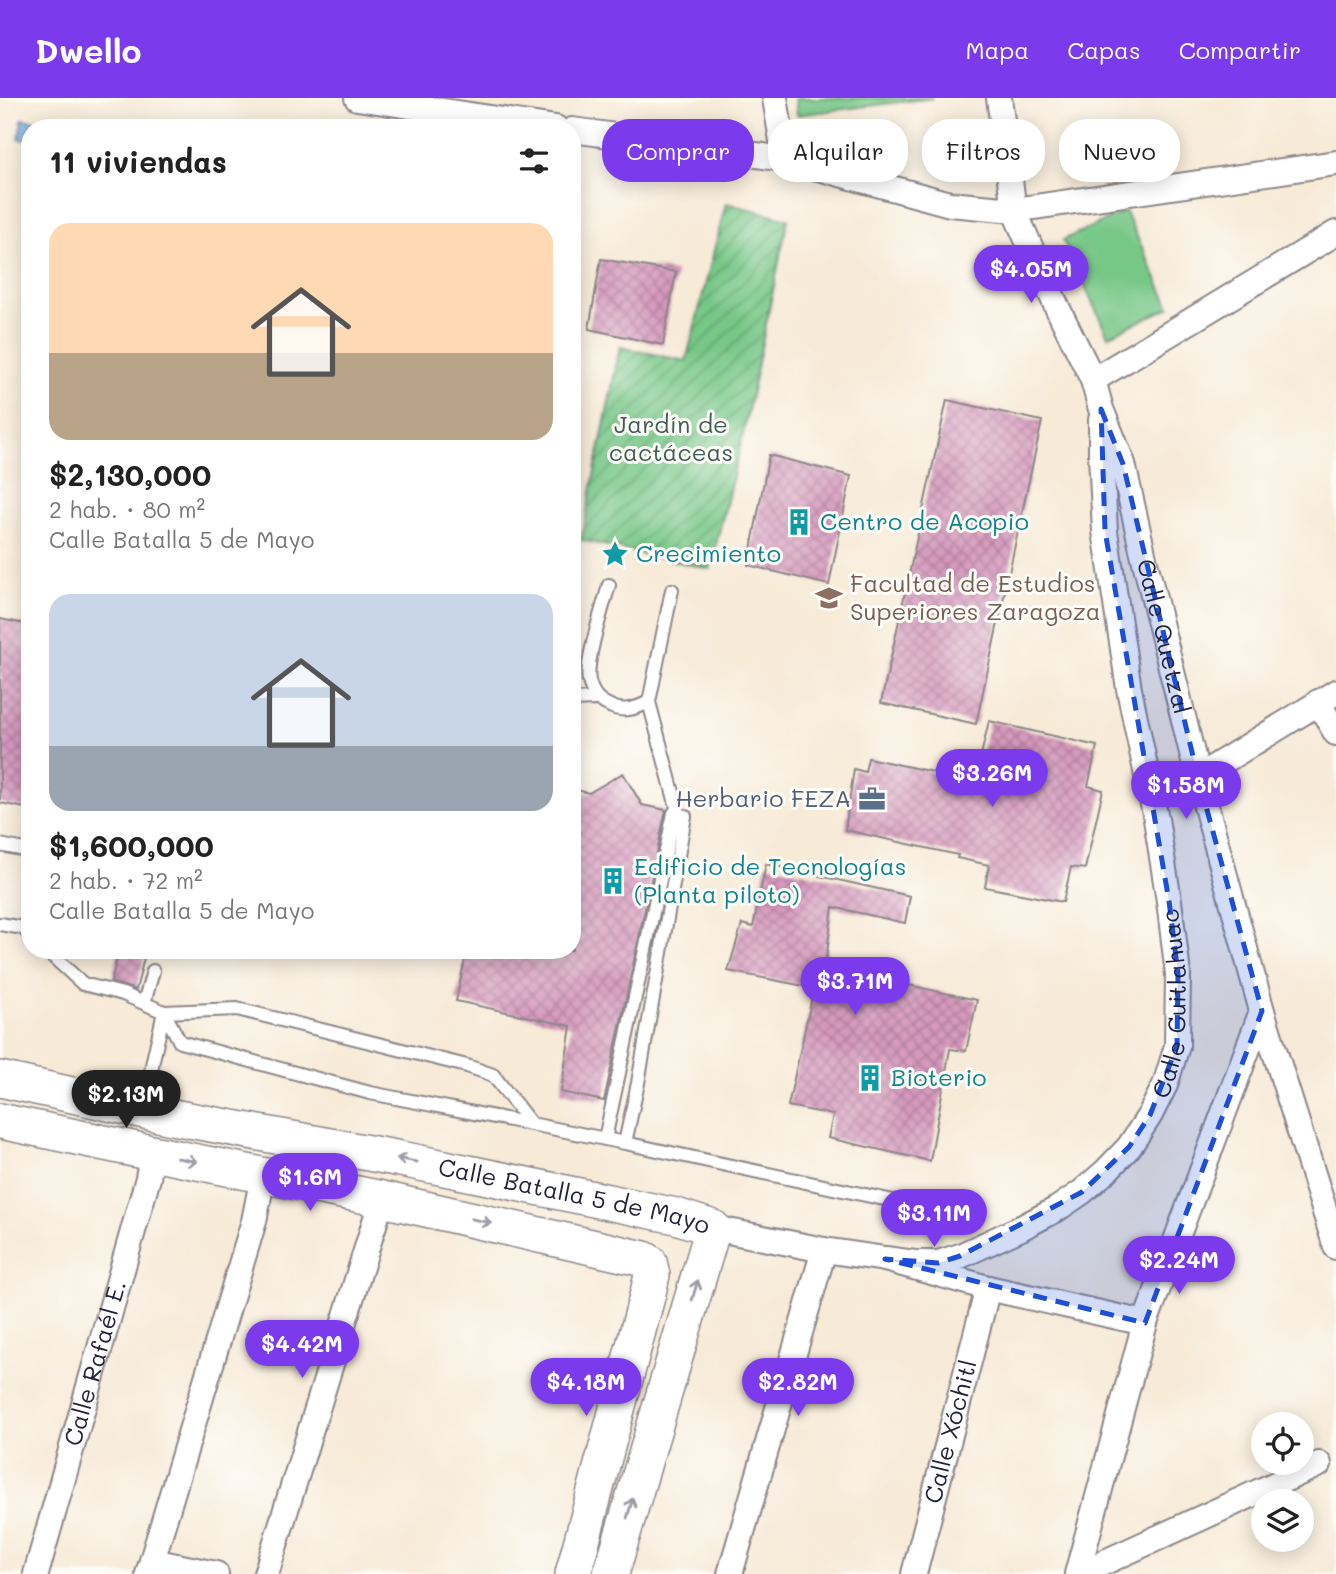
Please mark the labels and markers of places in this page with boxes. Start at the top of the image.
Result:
pin: $4.05M [974,246,1088,305]
place label: Centro de Acopio [820,505,1029,536]
building icon: Centro de Acopio [784,507,814,537]
place label: Crecimiento [636,537,781,568]
place icon: Crecimiento [600,539,630,569]
place label: Facultad de Estudios Superiores Zaragoza [850,567,1101,626]
school or university icon: Facultad de Estudios Superiores Zaragoza [814,583,844,613]
pin: $3.26M [935,750,1049,809]
pin: $1.58M [1129,762,1243,821]
place label: Herbario FEZA [676,782,851,813]
office icon: Herbario FEZA [857,784,887,814]
place label: Edificio de Tecnologías (Planta piloto) [634,850,906,909]
building icon: Edificio de Tecnologías (Planta piloto) [598,866,628,896]
pin: $3.71M [798,958,912,1017]
place label: Bioterio [891,1061,987,1092]
building icon: Bioterio [855,1063,885,1093]
pin: $2.13M [69,1070,183,1130]
pin: $1.6M [261,1154,359,1213]
pin: $3.11M [877,1190,991,1249]
pin: $2.24M [1122,1236,1236,1296]
pin: $4.42M [245,1320,359,1380]
pin: $4.18M [529,1358,643,1418]
pin: $2.82M [741,1358,855,1418]

